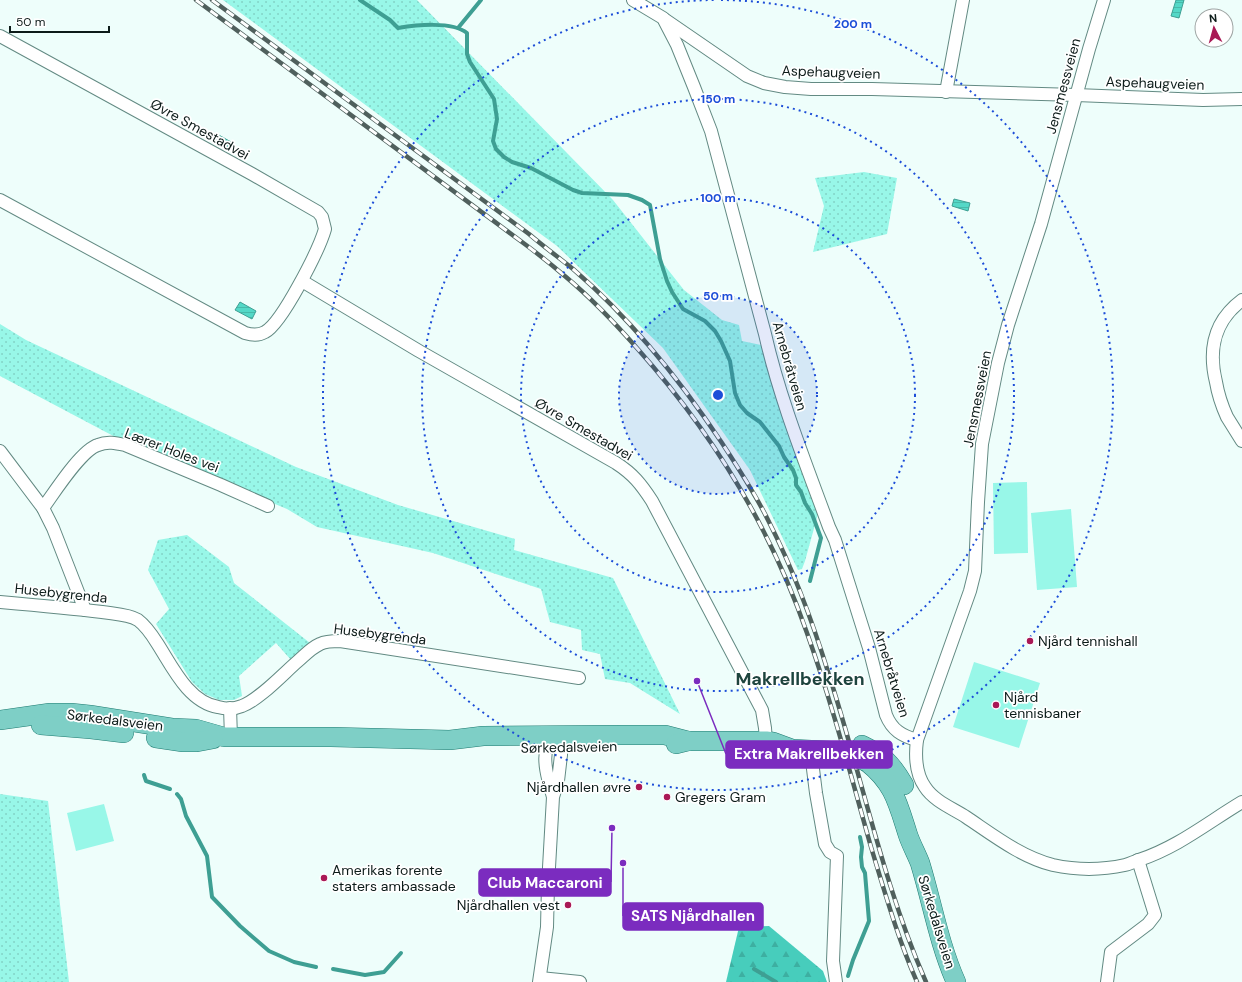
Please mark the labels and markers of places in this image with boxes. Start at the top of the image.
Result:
centre of rings [711,388,725,402]
place label: Njård tennishall [1038,632,1138,650]
marker: Njård tennishall [1025,636,1035,646]
place label: Njård tennisbaner [1004,688,1081,722]
marker: Njård tennisbaner [991,700,1001,710]
callout: Extra Makrellbekken [726,741,892,768]
place label: Njårdhallen øvre [527,778,631,796]
marker: Njårdhallen øvre [634,782,644,792]
place label: Gregers Gram [675,788,766,806]
marker: Gregers Gram [662,792,672,802]
place label: Amerikas forente staters ambassade [332,861,456,895]
callout: Club Maccaroni [479,869,611,896]
marker: Amerikas forente staters ambassade [319,873,329,883]
place label: Njårdhallen vest [457,896,560,914]
marker: Njårdhallen vest [563,900,573,910]
callout: SATS Njårdhallen [623,903,763,930]

